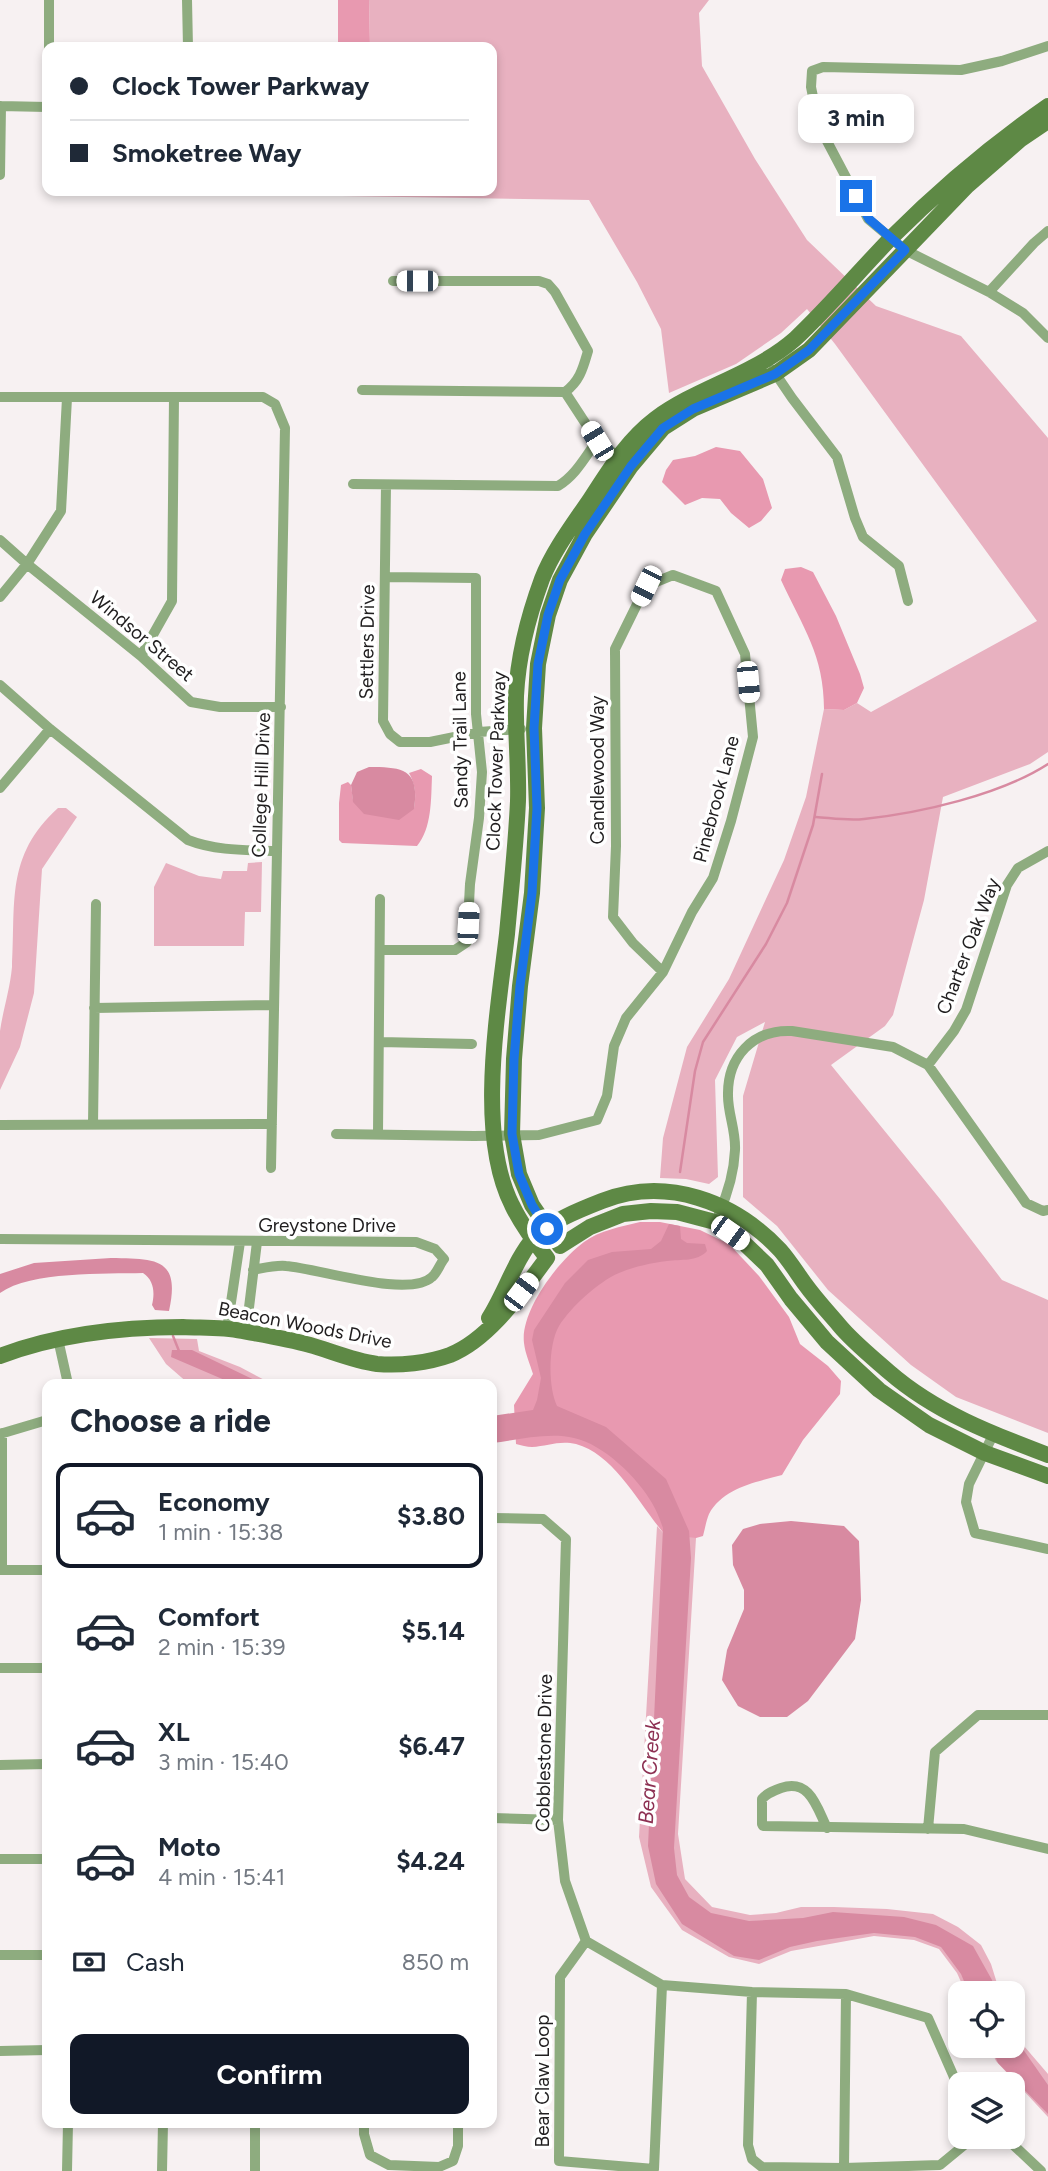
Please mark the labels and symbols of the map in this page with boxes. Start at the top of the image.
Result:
callout: 3 min [798,94,914,144]
route end [840,180,872,212]
car [397,271,439,292]
car [578,418,617,464]
car [628,563,665,609]
street label: Settlers Drive [354,584,380,700]
street label: Windsor Street [85,586,199,686]
car [736,660,761,704]
street label: Sandy Trail Lane [447,671,473,809]
street label: Clock Tower Parkway [481,671,511,851]
street label: Candlewood Way [586,696,609,844]
street label: College Hill Drive [247,712,275,858]
street label: Pinebrook Lane [688,733,744,865]
street label: Charter Oak Way [931,874,1005,1018]
car [457,901,480,945]
car [707,1212,754,1254]
route start [531,1213,563,1245]
street label: Greystone Drive [258,1214,396,1237]
car [500,1269,543,1315]
street label: Beacon Woods Drive [216,1297,394,1353]
street label: Cobblestone Drive [531,1674,557,1832]
water label: Bear Creek [633,1718,665,1825]
street label: Bear Claw Loop [531,2015,554,2147]

